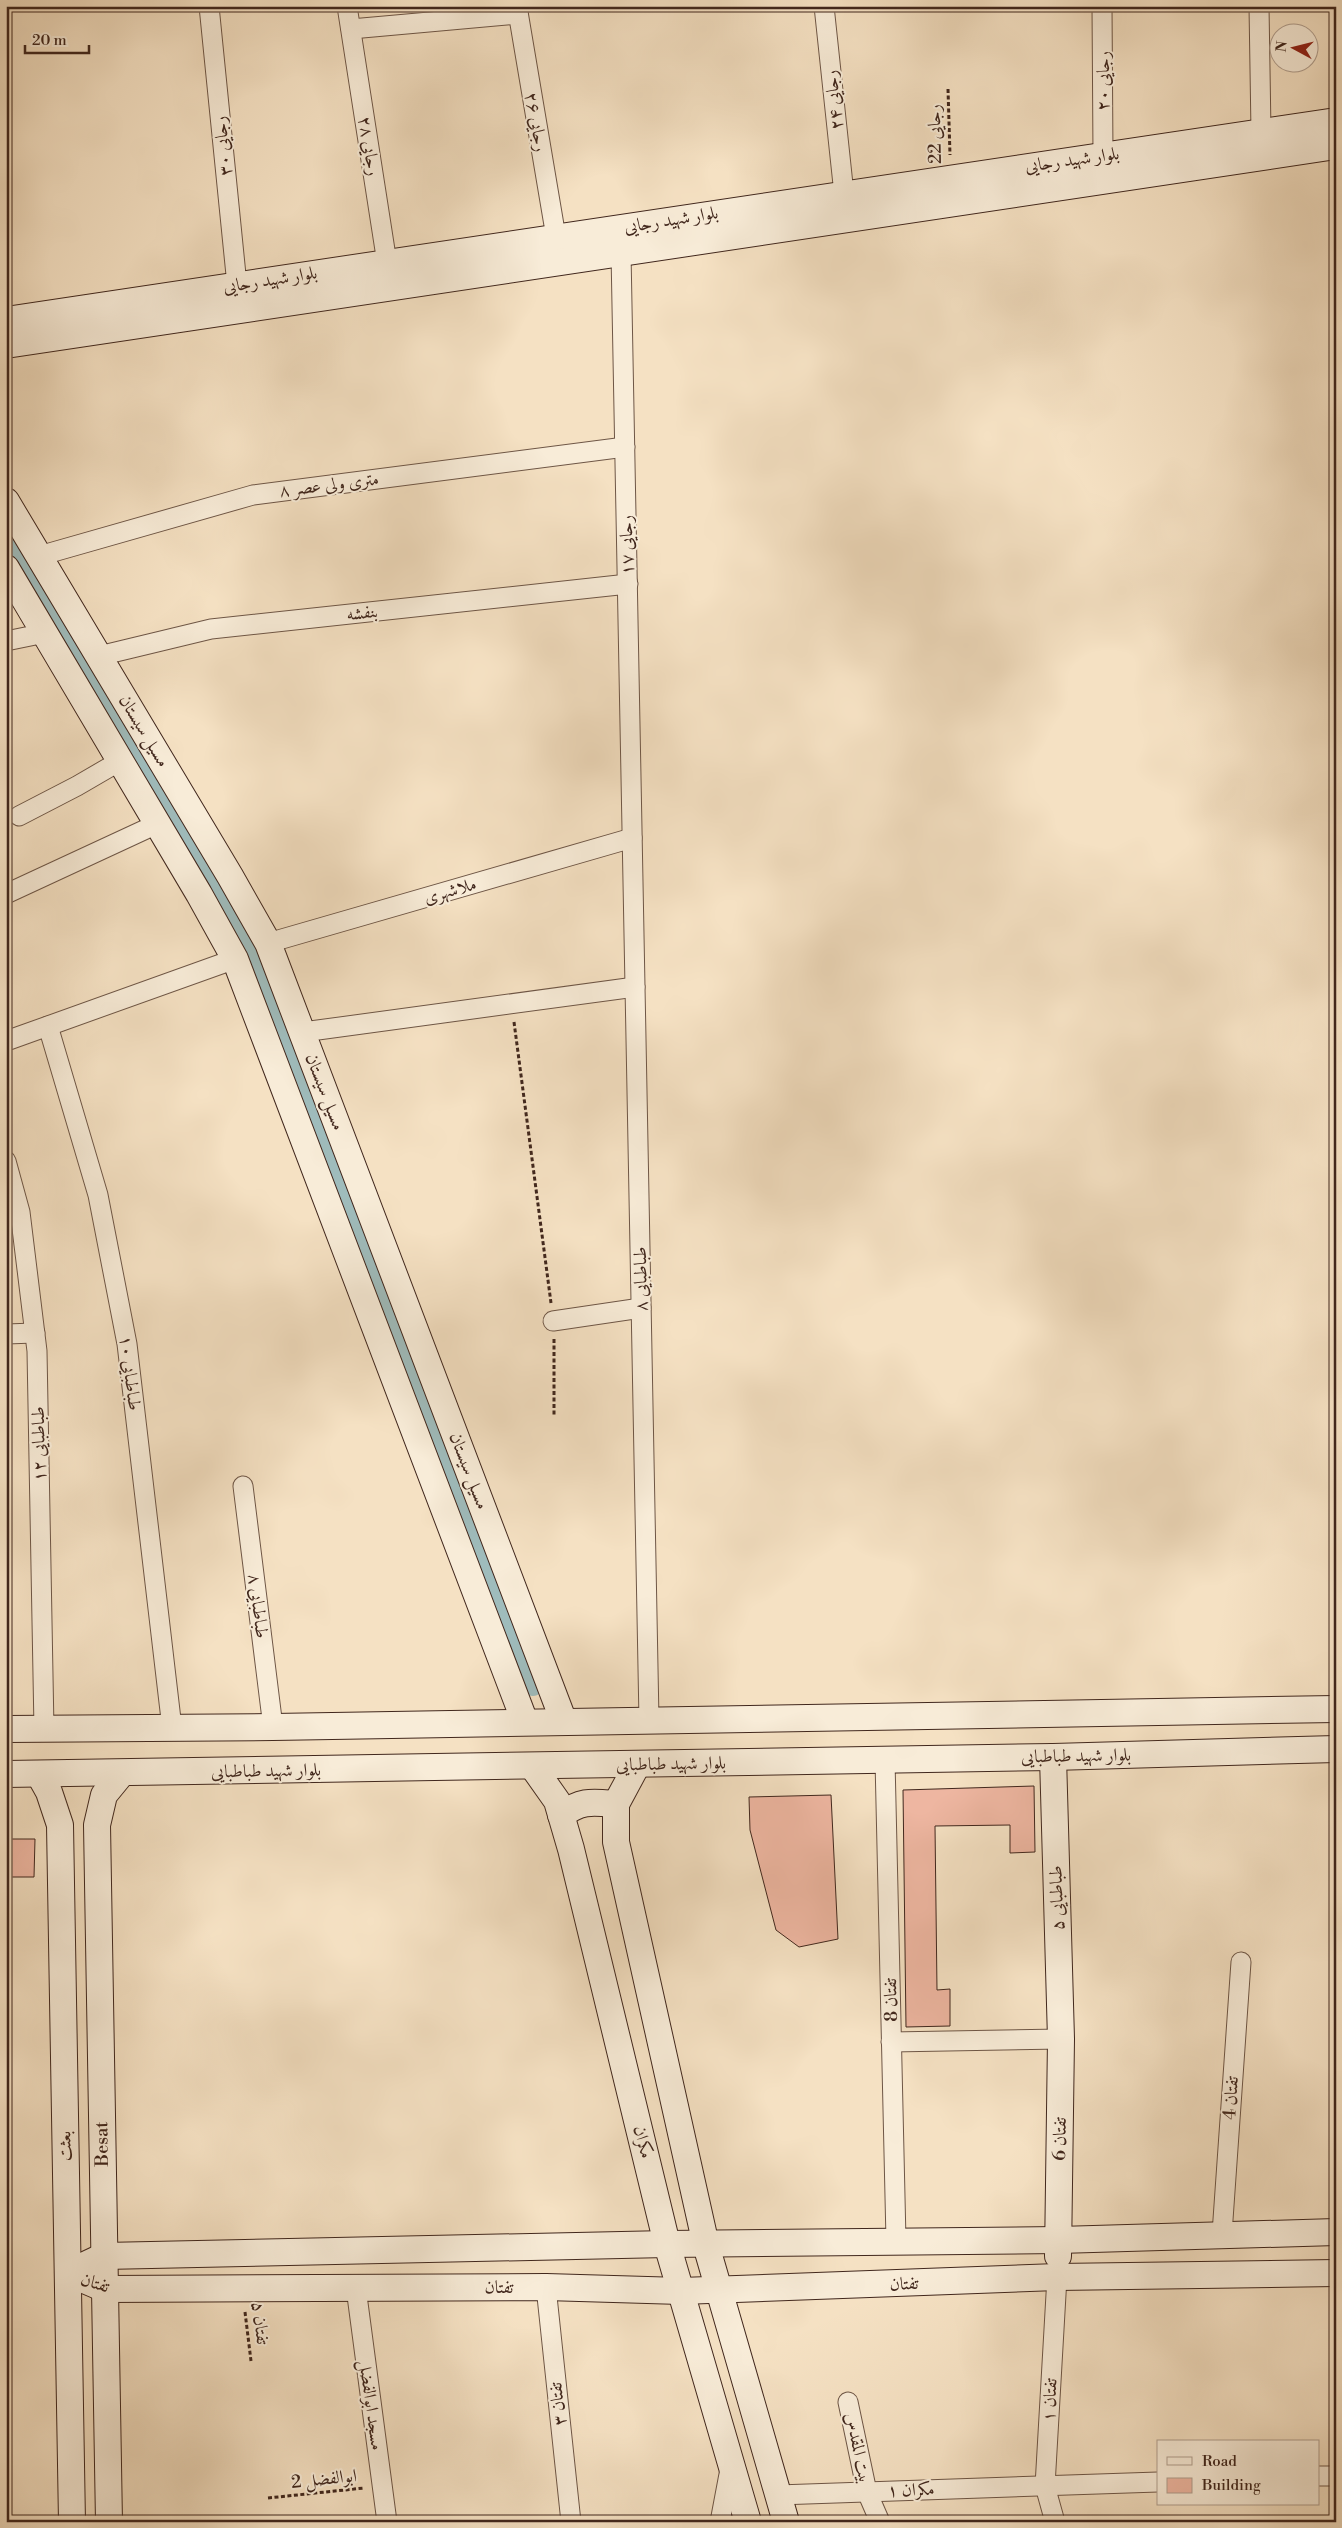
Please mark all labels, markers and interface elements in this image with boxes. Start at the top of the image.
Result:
scale bar [25,22,89,54]
north arrow [1270,22,1320,72]
text: 20 m [32,31,67,50]
text: N [1272,40,1292,53]
street label: رجایی ۲۰ [1092,51,1115,111]
street label: رجایی ۲۴ [819,69,849,131]
street label: رجایی ۲۶ [519,90,553,154]
street label: رجایی 22 [923,104,947,164]
street label: رجایی ۲۸ [353,114,385,178]
street label: رجایی ۳۰ [208,115,238,177]
street label: بلوار شهید رجایی [1023,142,1121,178]
street label: بلوار شهید رجایی [622,201,720,239]
street label: بلوار شهید رجایی [221,261,319,299]
street label: ۸ متری ولی عصر [278,467,380,503]
street label: رجایی ۱۷ [615,515,639,575]
street label: بنفشه [345,600,379,626]
street label: مسیل سیستان [113,691,175,772]
street label: ملاشهری [421,873,479,909]
street label: مسیل سیستان [299,1050,350,1134]
street label: طباطبایی ۸ [629,1246,653,1312]
street label: طباطبایی ۱۰ [114,1334,146,1412]
street label: طباطبایی ۱۲ [27,1406,51,1482]
street label: مسیل سیستان [443,1429,494,1513]
street label: طباطبایی ۸ [243,1572,273,1640]
street label: بلوار شهید طباطبایی [1021,1744,1131,1768]
street label: بلوار شهید طباطبایی [616,1752,726,1776]
street label: بلوار شهید طباطبایی [211,1759,321,1783]
street label: طباطبایی ۵ [1044,1865,1070,1931]
street label: تفتان 8 [879,1977,903,2022]
street label: تفتان 4 [1218,2075,1244,2120]
street label: تفتان 6 [1048,2116,1072,2161]
street label: Besat [90,2121,114,2168]
street label: مکران [628,2123,658,2161]
street label: بعثت [53,2131,77,2161]
street label: تفتان [78,2268,113,2298]
street label: تفتان [889,2272,919,2296]
street label: تفتان [484,2276,514,2299]
street label: تفتان ۵ [246,2300,274,2346]
street label: مسجد ابوالفضل [352,2358,389,2452]
street label: تفتان ۱ [1037,2377,1063,2422]
street label: تفتان ۳ [544,2381,572,2427]
street label: بیت المقدس [839,2411,877,2485]
legend [1157,2440,1320,2506]
text: Road [1202,2452,1237,2471]
street label: ابوالفضل 2 [290,2464,358,2495]
text: Building [1201,2476,1261,2495]
street label: مکران ۱ [887,2478,935,2502]

